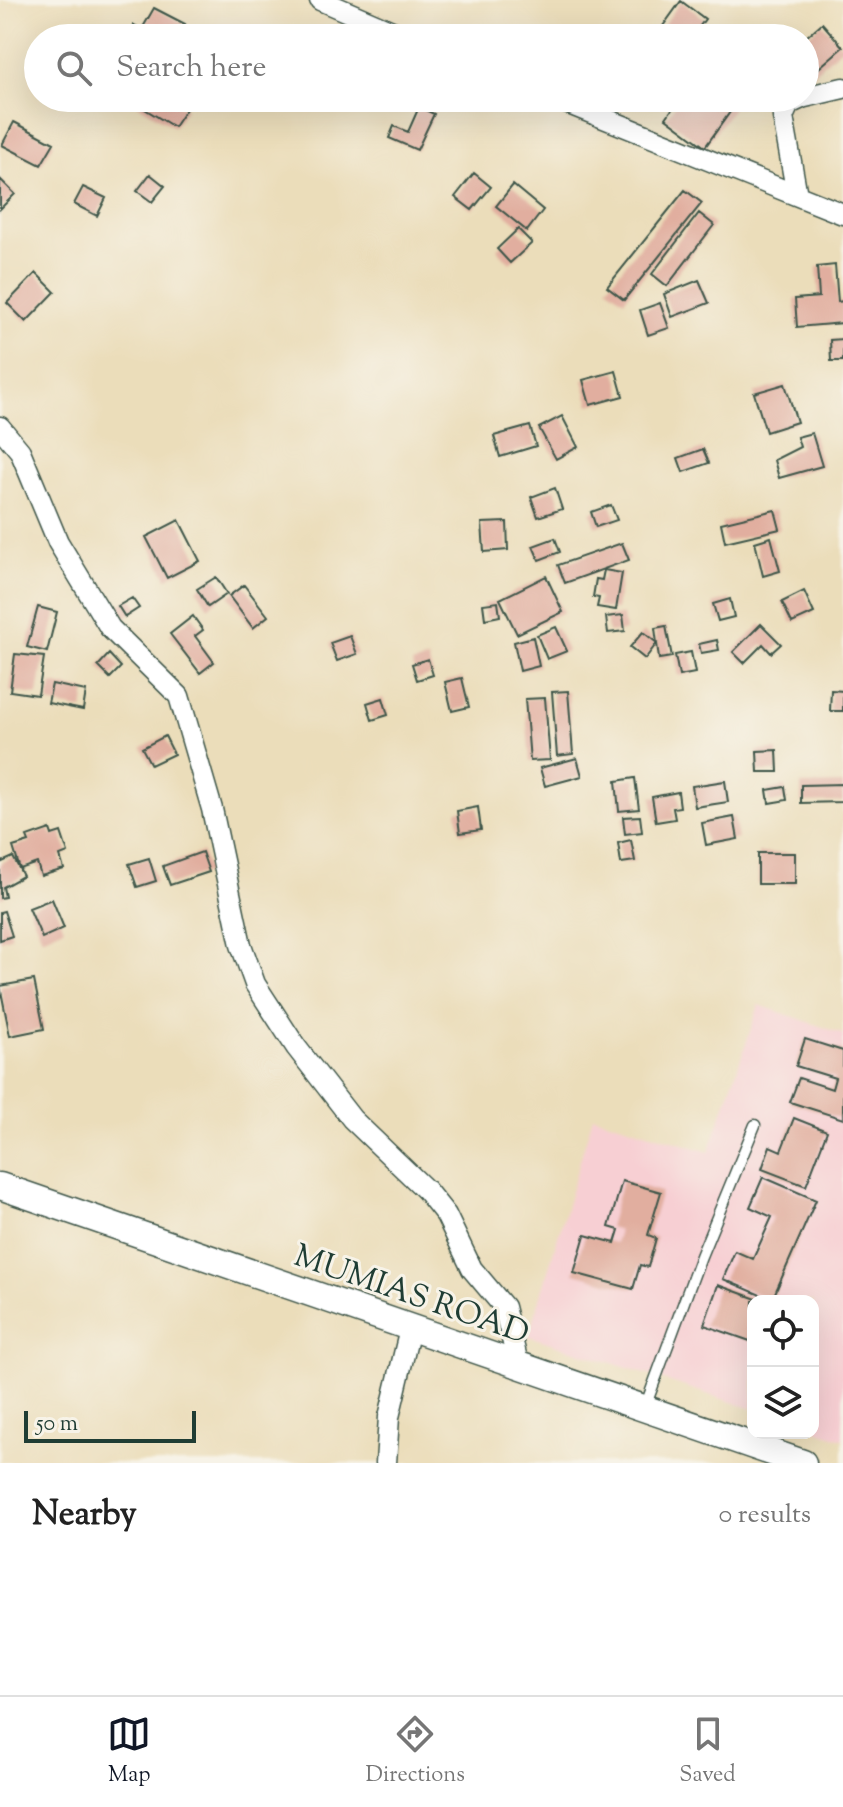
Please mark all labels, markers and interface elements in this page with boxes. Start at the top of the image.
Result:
search box [24,24,819,112]
icon: search [52,46,96,90]
text: Search here [116,47,266,90]
street label: MUMIAS ROAD [287,1234,535,1358]
map controls [747,1295,819,1439]
button: locate [747,1295,819,1367]
button: layers [747,1367,819,1439]
scale bar [24,1407,196,1443]
text: 50 m [36,1409,78,1441]
text: Nearby [32,1491,137,1540]
text: 0 results [719,1497,811,1534]
tab: Map [107,1712,151,1792]
tab: Directions [366,1712,465,1792]
tab: Saved [679,1712,736,1792]

